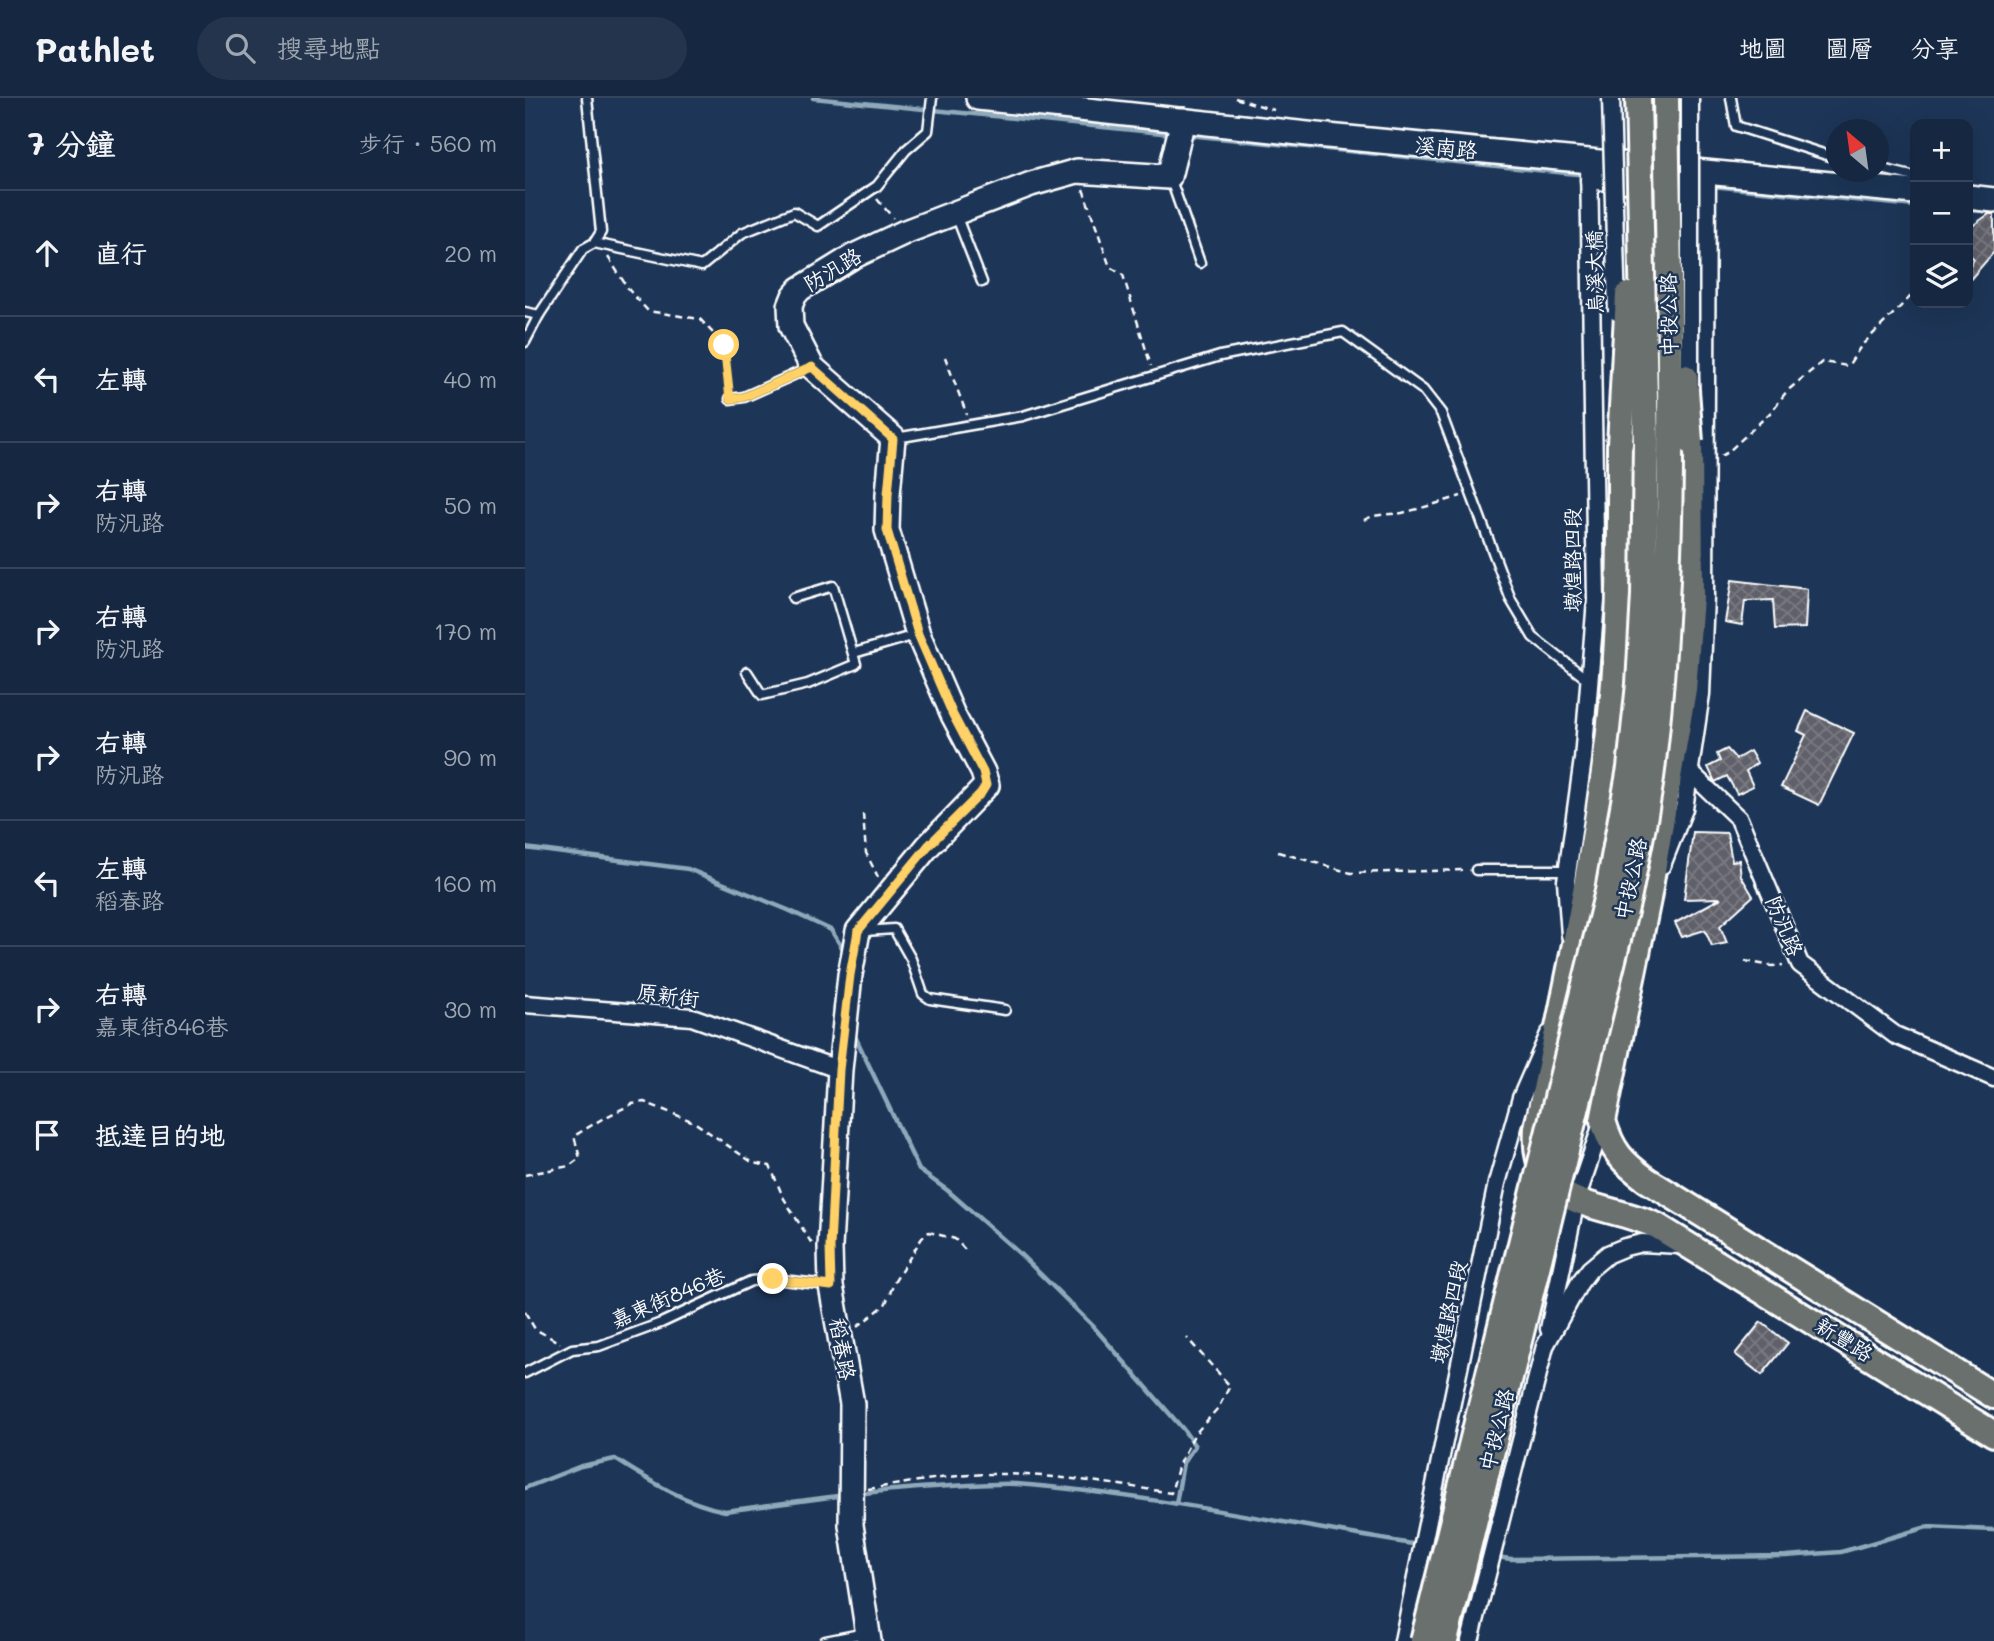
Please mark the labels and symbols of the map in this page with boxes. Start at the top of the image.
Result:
north arrow [1826,119,1889,182]
street label: 溪南路 [1413,130,1479,163]
street label: 烏溪大橋 [1579,230,1608,314]
street label: 防汎路 [798,241,866,297]
street label: 中投公路 [1653,273,1682,357]
route start [708,329,739,360]
street label: 墩煌路四段 [1558,508,1585,613]
street label: 中投公路 [1608,835,1651,923]
street label: 防汎路 [1761,891,1810,960]
street label: 原新街 [635,977,701,1012]
street label: 墩煌路四段 [1423,1258,1472,1366]
street label: 嘉東街846巷 [606,1260,729,1333]
route end [757,1263,788,1294]
street label: 新豐路 [1811,1311,1879,1367]
street label: 稻春路 [825,1315,862,1382]
street label: 中投公路 [1472,1386,1519,1474]

